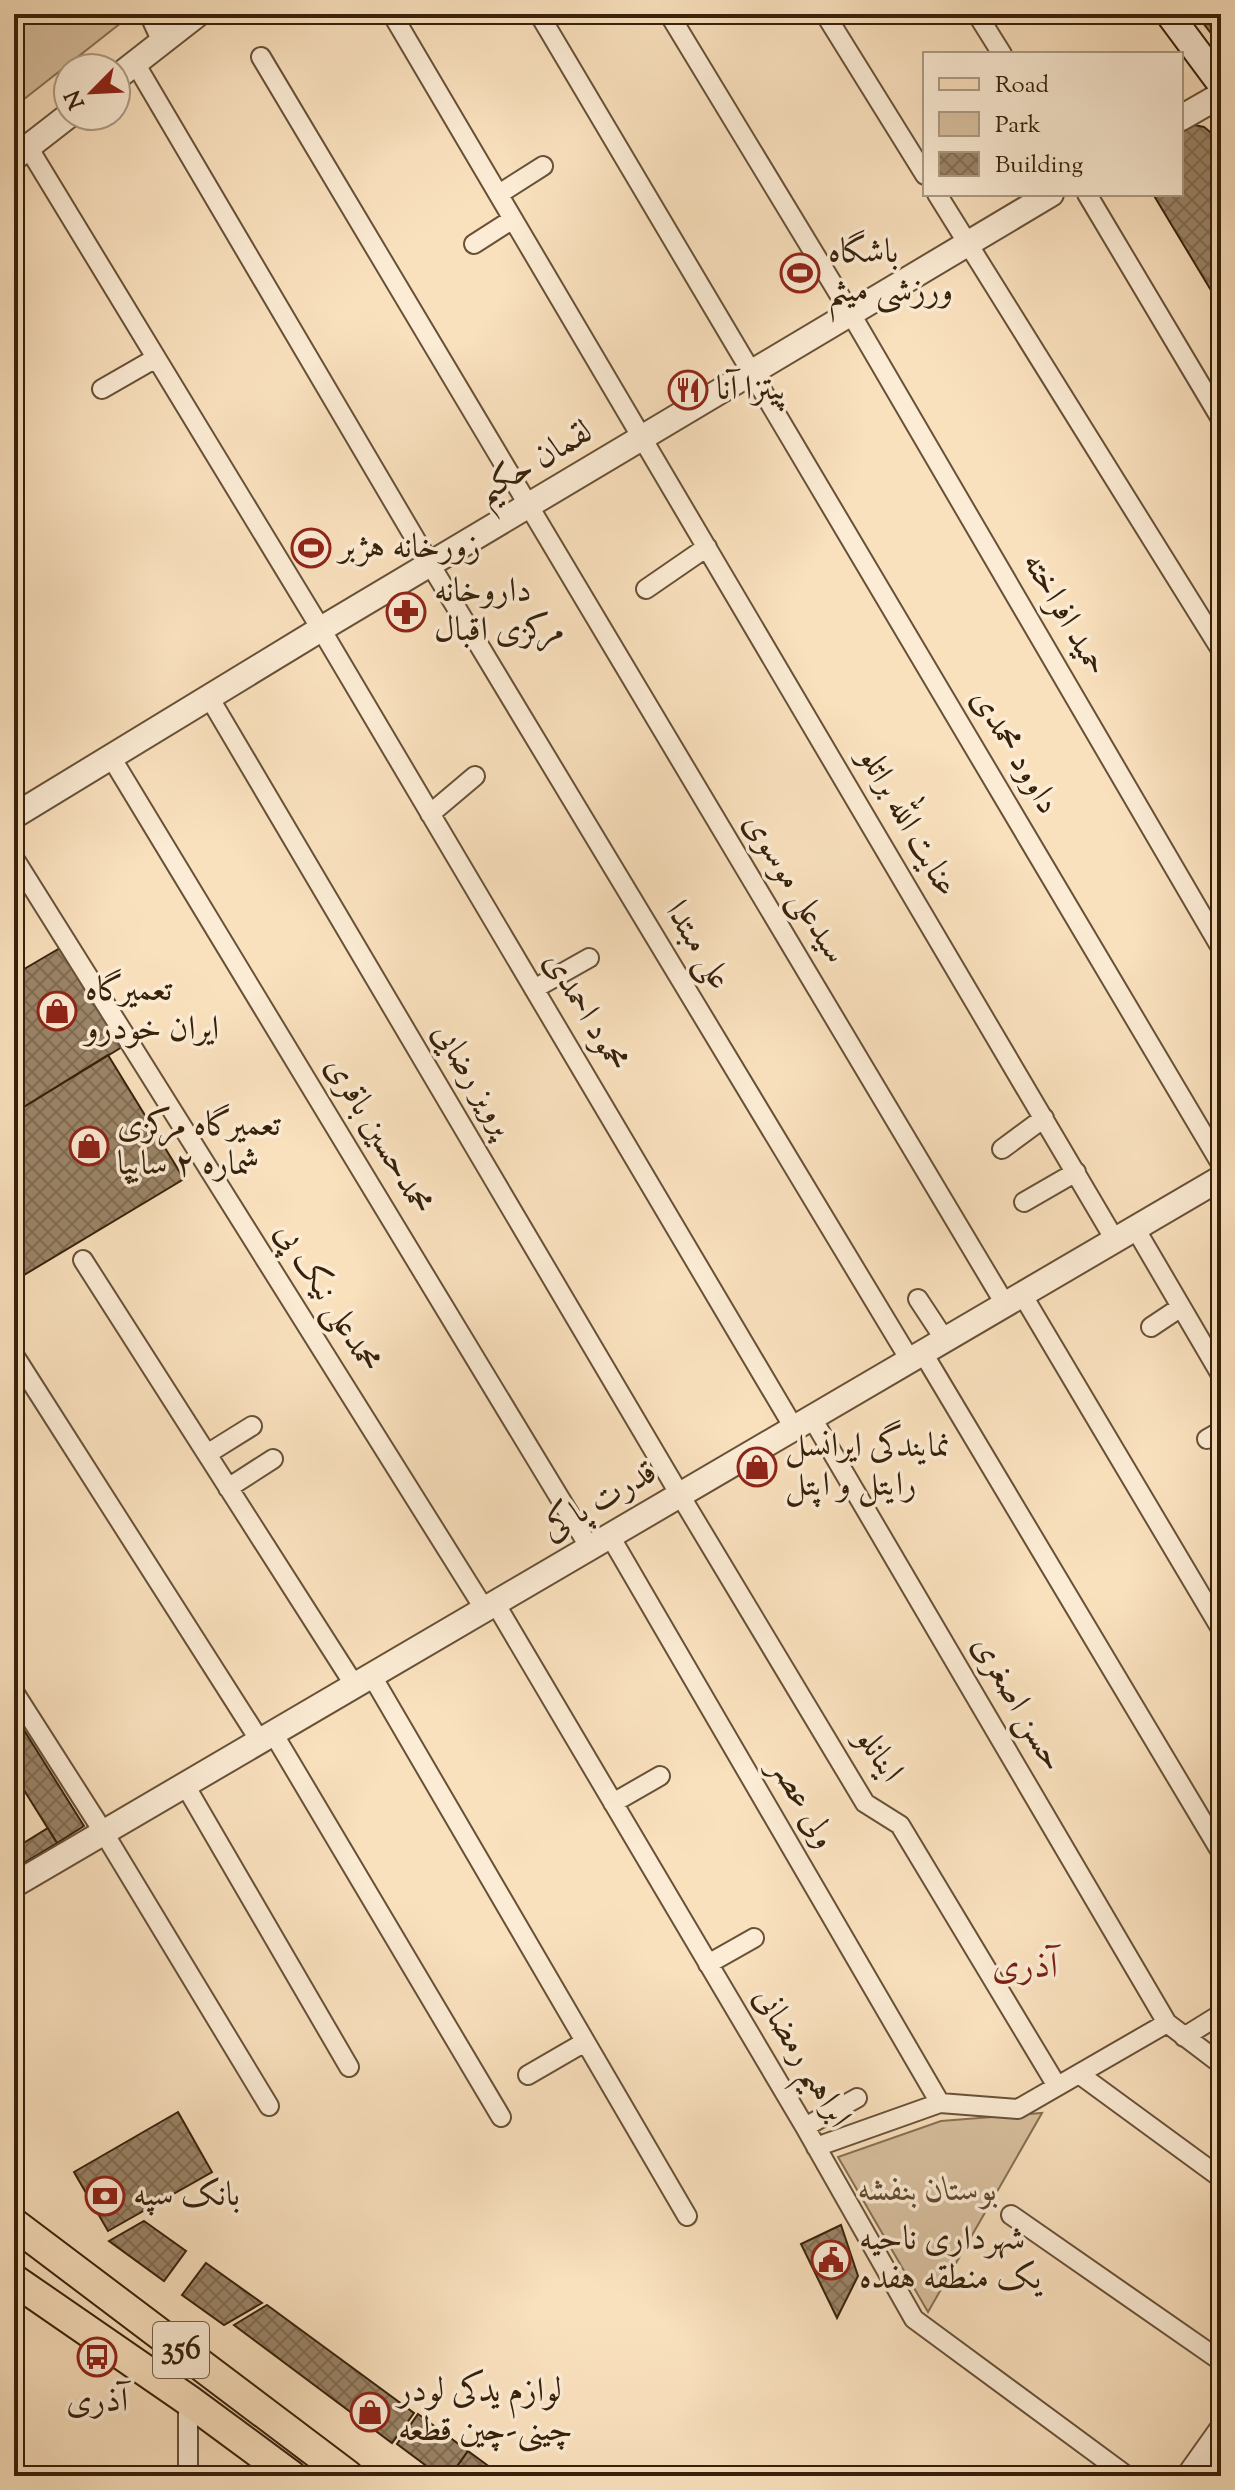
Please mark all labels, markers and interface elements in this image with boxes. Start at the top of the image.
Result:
north arrow [52,52,132,132]
legend [923,52,1183,196]
text: Road [995,69,1049,103]
text: N [58,84,95,113]
text: Park [995,109,1041,143]
text: Building [995,149,1084,183]
place label: باشگاه ورزشی میثم [828,229,953,323]
sports icon: باشگاه ورزشی میثم [779,252,821,294]
place label: پیتزا آنا [716,366,787,415]
restaurant icon: پیتزا آنا [667,369,709,411]
street label: لقمان حکیم [467,409,606,522]
place label: زورخانه هژبر [336,524,481,573]
sports icon: زورخانه هژبر [290,527,332,569]
street label: حمید افراخته [1009,544,1119,686]
place label: داروخانه مرکزی اقبال [434,568,564,656]
pharmacy icon: داروخانه مرکزی اقبال [385,591,427,633]
street label: داوود محمدی [957,680,1071,824]
street label: عنایت الله براتلو [843,734,974,907]
street label: سیدعلی موسوی [730,804,858,974]
street label: علی مبتدا [651,892,743,1000]
street label: محمود احمدی [530,942,640,1082]
place label: تعمیرگاه ایران خودرو [82,967,219,1055]
shop icon: تعمیرگاه ایران خودرو [36,990,78,1032]
street label: پرویز رضایی [419,1013,527,1149]
street label: محمدحسین باقری [311,1047,445,1225]
place label: تعمیرگاه مرکزی شماره ۲ سایپا [117,1102,281,1190]
shop icon: تعمیرگاه مرکزی شماره ۲ سایپا [68,1125,110,1167]
street label: محمدعلی نیک پی [261,1213,393,1383]
place label: نمایندگی ایرانسل رایتل و اپتل [785,1419,950,1511]
shop icon: نمایندگی ایرانسل رایتل و اپتل [736,1446,778,1488]
street label: قدرت پاکی [533,1449,667,1555]
street label: حسن اصغری [958,1626,1076,1782]
street label: اینانلو [840,1716,914,1793]
street label: ولی عصر [755,1747,848,1859]
district label: آذری [992,1942,1062,1994]
street label: ابراهیم رمضانی [735,1978,862,2141]
park label: بوستان بنفشه [858,2167,998,2216]
place label: بانک سپه [133,2172,240,2221]
bank icon: بانک سپه [84,2175,126,2217]
place label: شهرداری ناحیه یک منطقه هفده [859,2216,1043,2304]
public building icon: شهرداری ناحیه یک منطقه هفده [810,2239,852,2281]
road number: 356 [153,2322,209,2378]
bus stop icon: آذری [76,2336,118,2378]
place label: لوازم یدکی لودر چینی-چین قطعه [395,2368,573,2456]
place label: آذری [66,2378,132,2427]
shop icon: لوازم یدکی لودر چینی-چین قطعه [349,2391,391,2433]

